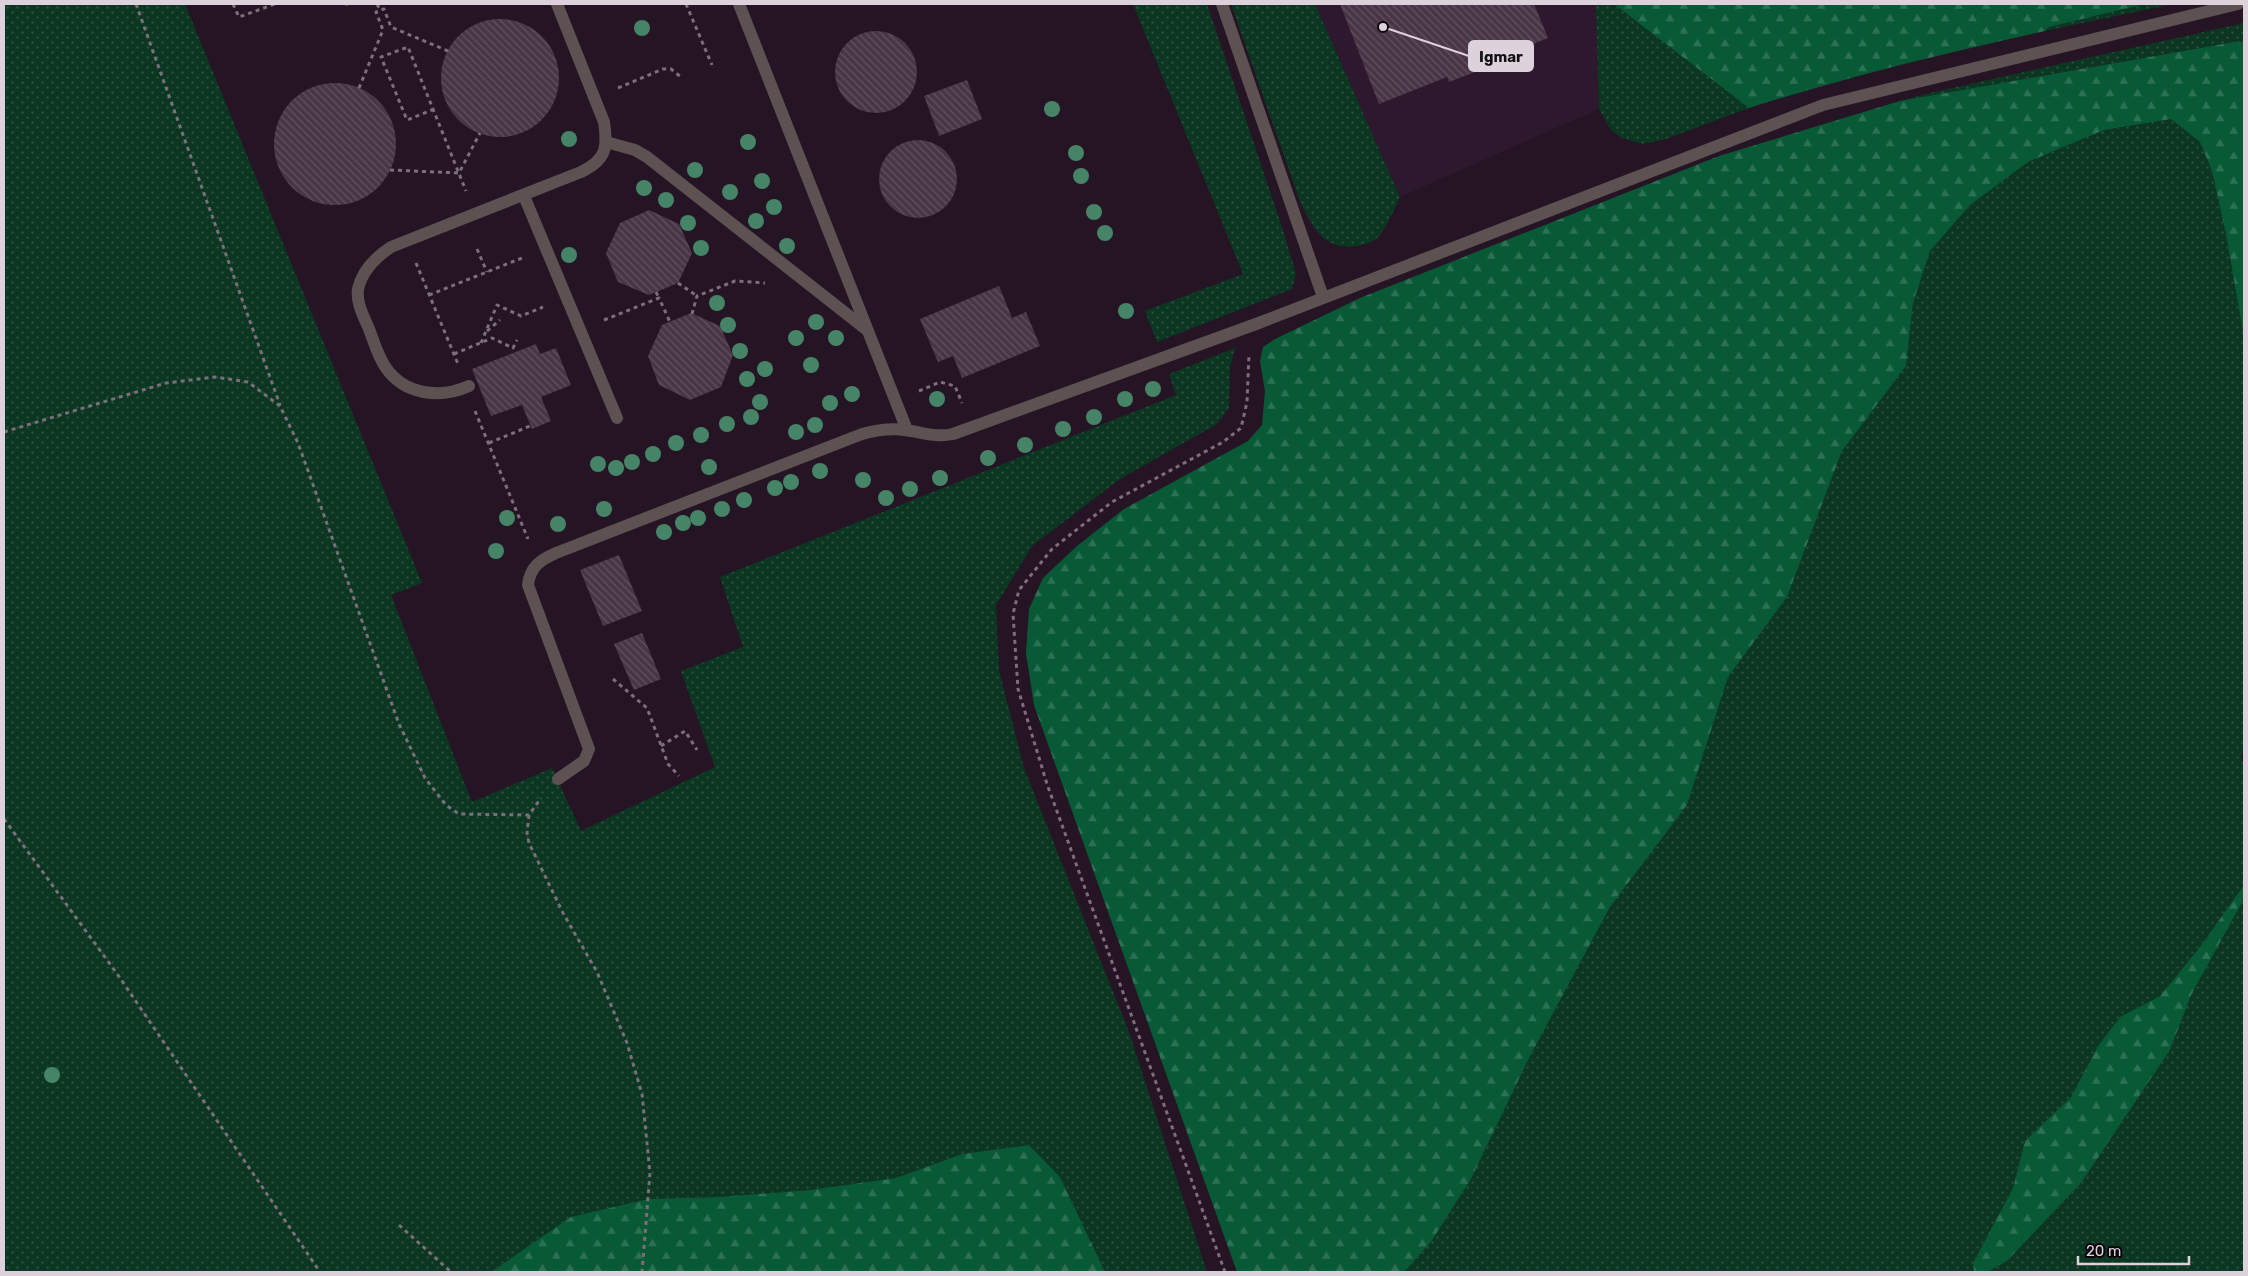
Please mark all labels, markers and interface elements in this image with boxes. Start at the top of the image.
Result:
callout: Igmar [1469,41,1533,71]
text: Igmar [1479,48,1523,66]
scale bar [2078,1234,2189,1266]
text: 20 m [2086,1242,2121,1260]

